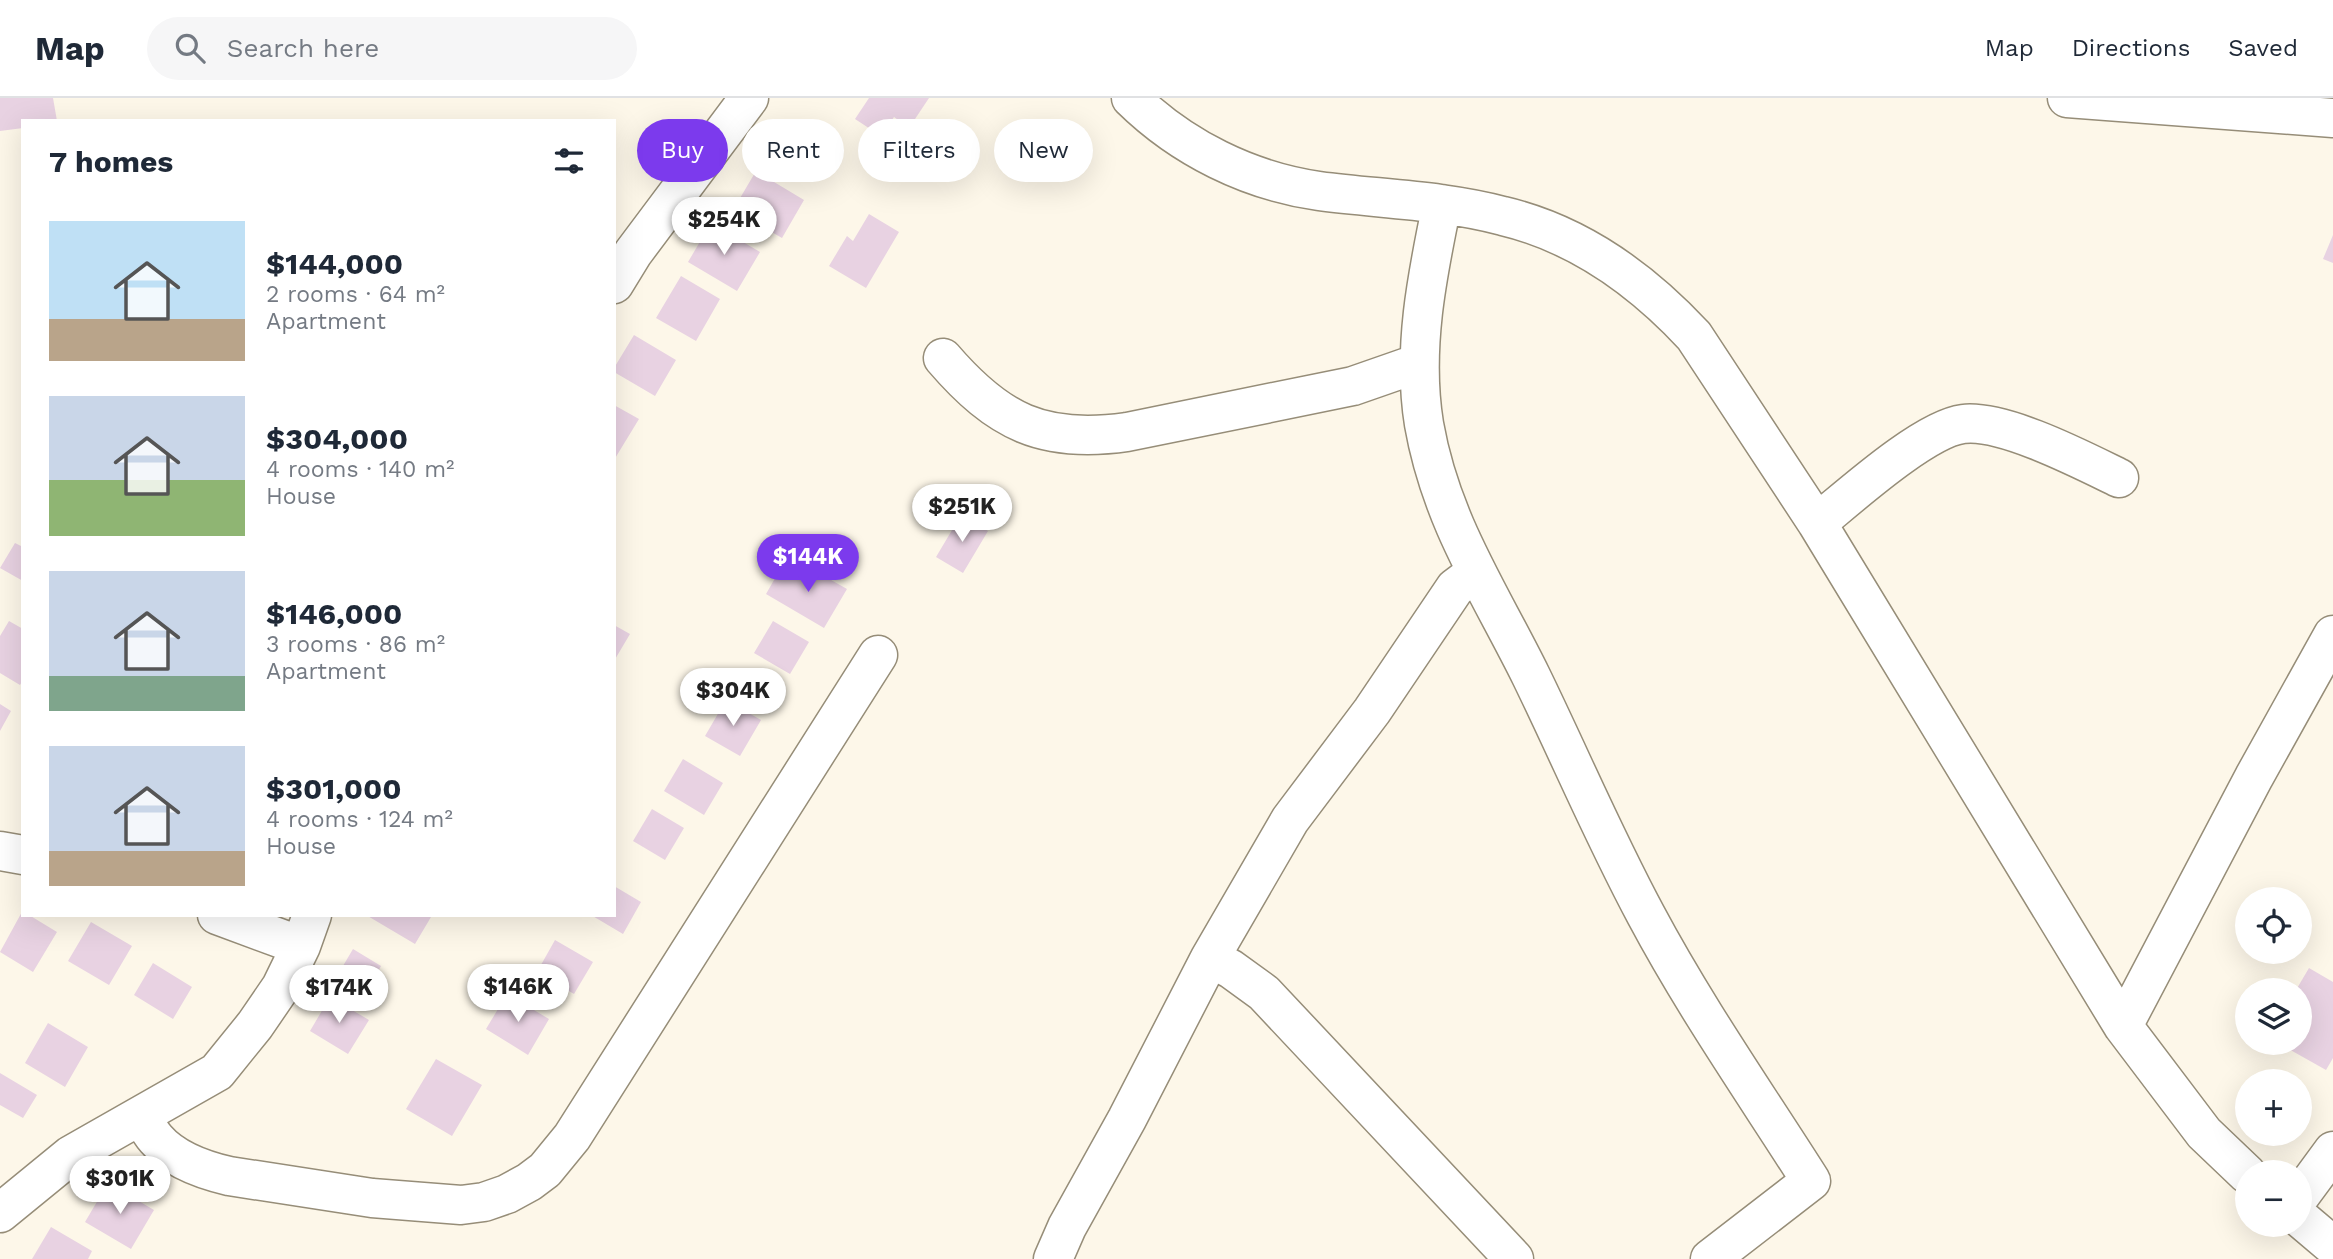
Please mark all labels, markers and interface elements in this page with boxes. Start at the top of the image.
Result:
search box [147,17,637,80]
text: Map [35,29,105,68]
icon: search [171,29,209,67]
text: Search here [227,33,379,63]
text: Map [1985,34,2034,62]
text: Directions [2072,34,2190,62]
text: Saved [2228,34,2298,62]
chip: Buy [637,119,728,182]
chip: Rent [742,119,844,182]
chip: Filters [858,119,980,182]
chip: New [994,119,1093,182]
icon: filters [550,142,588,180]
text: 7 homes [49,144,173,179]
pin: $254K [675,198,773,257]
text: $254K [688,206,760,233]
text: $144,000 [266,246,403,281]
icon: home [105,249,189,333]
text: 2 rooms · 64 m² [266,281,445,308]
text: Apartment [266,308,386,335]
text: $304,000 [266,421,408,456]
icon: home [105,424,189,508]
text: 4 rooms · 140 m² [266,456,454,483]
text: House [266,483,336,510]
pin: $251K [913,484,1011,544]
text: $251K [928,493,996,520]
pin: $144K [759,534,857,594]
text: $144K [773,543,843,570]
text: $146,000 [266,596,402,631]
icon: home [105,599,189,683]
text: 3 rooms · 86 m² [266,631,445,658]
text: Apartment [266,658,386,685]
pin: $304K [684,668,782,728]
text: $304K [696,677,770,704]
text: $301,000 [266,771,402,806]
icon: home [105,774,189,858]
text: 4 rooms · 124 m² [266,806,453,833]
text: House [266,833,336,860]
map controls [2235,887,2312,1237]
button: locate [2235,887,2312,964]
pin: $146K [469,964,567,1024]
pin: $174K [290,965,388,1025]
text: $146K [483,973,553,1000]
text: $174K [305,974,373,1001]
button: layers [2235,978,2312,1055]
button: + [2235,1069,2312,1146]
pin: $301K [71,1156,169,1216]
button: − [2235,1160,2312,1237]
text: $301K [85,1165,155,1192]

